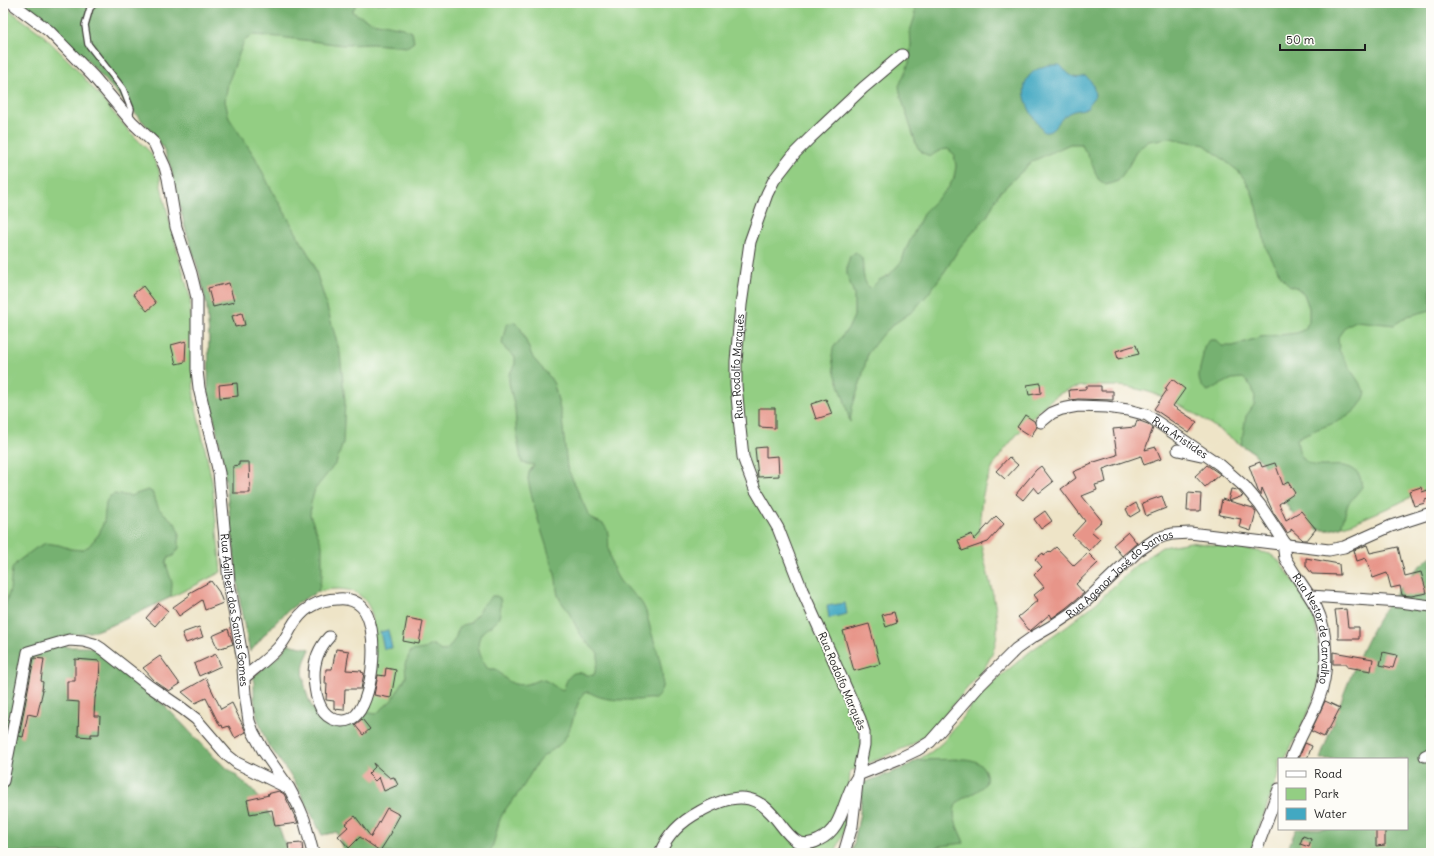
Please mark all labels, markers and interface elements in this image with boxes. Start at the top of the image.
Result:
scale bar [1280,26,1365,52]
text: 50 m [1286,32,1315,47]
street label: Rua Rodolfo Marquês [729,313,747,420]
street label: Rua Aristides [1149,413,1211,462]
street label: Rua Agenor José do Santos [1063,527,1175,621]
street label: Rua Agilbert dos Santos Gomes [218,533,251,687]
street label: Rua Nestor de Carvalho [1289,571,1333,685]
street label: Rua Rodolfo Marquês [815,630,869,732]
legend [1278,758,1408,830]
text: Road [1314,766,1342,781]
text: Park [1314,786,1339,801]
text: Water [1314,806,1347,821]

